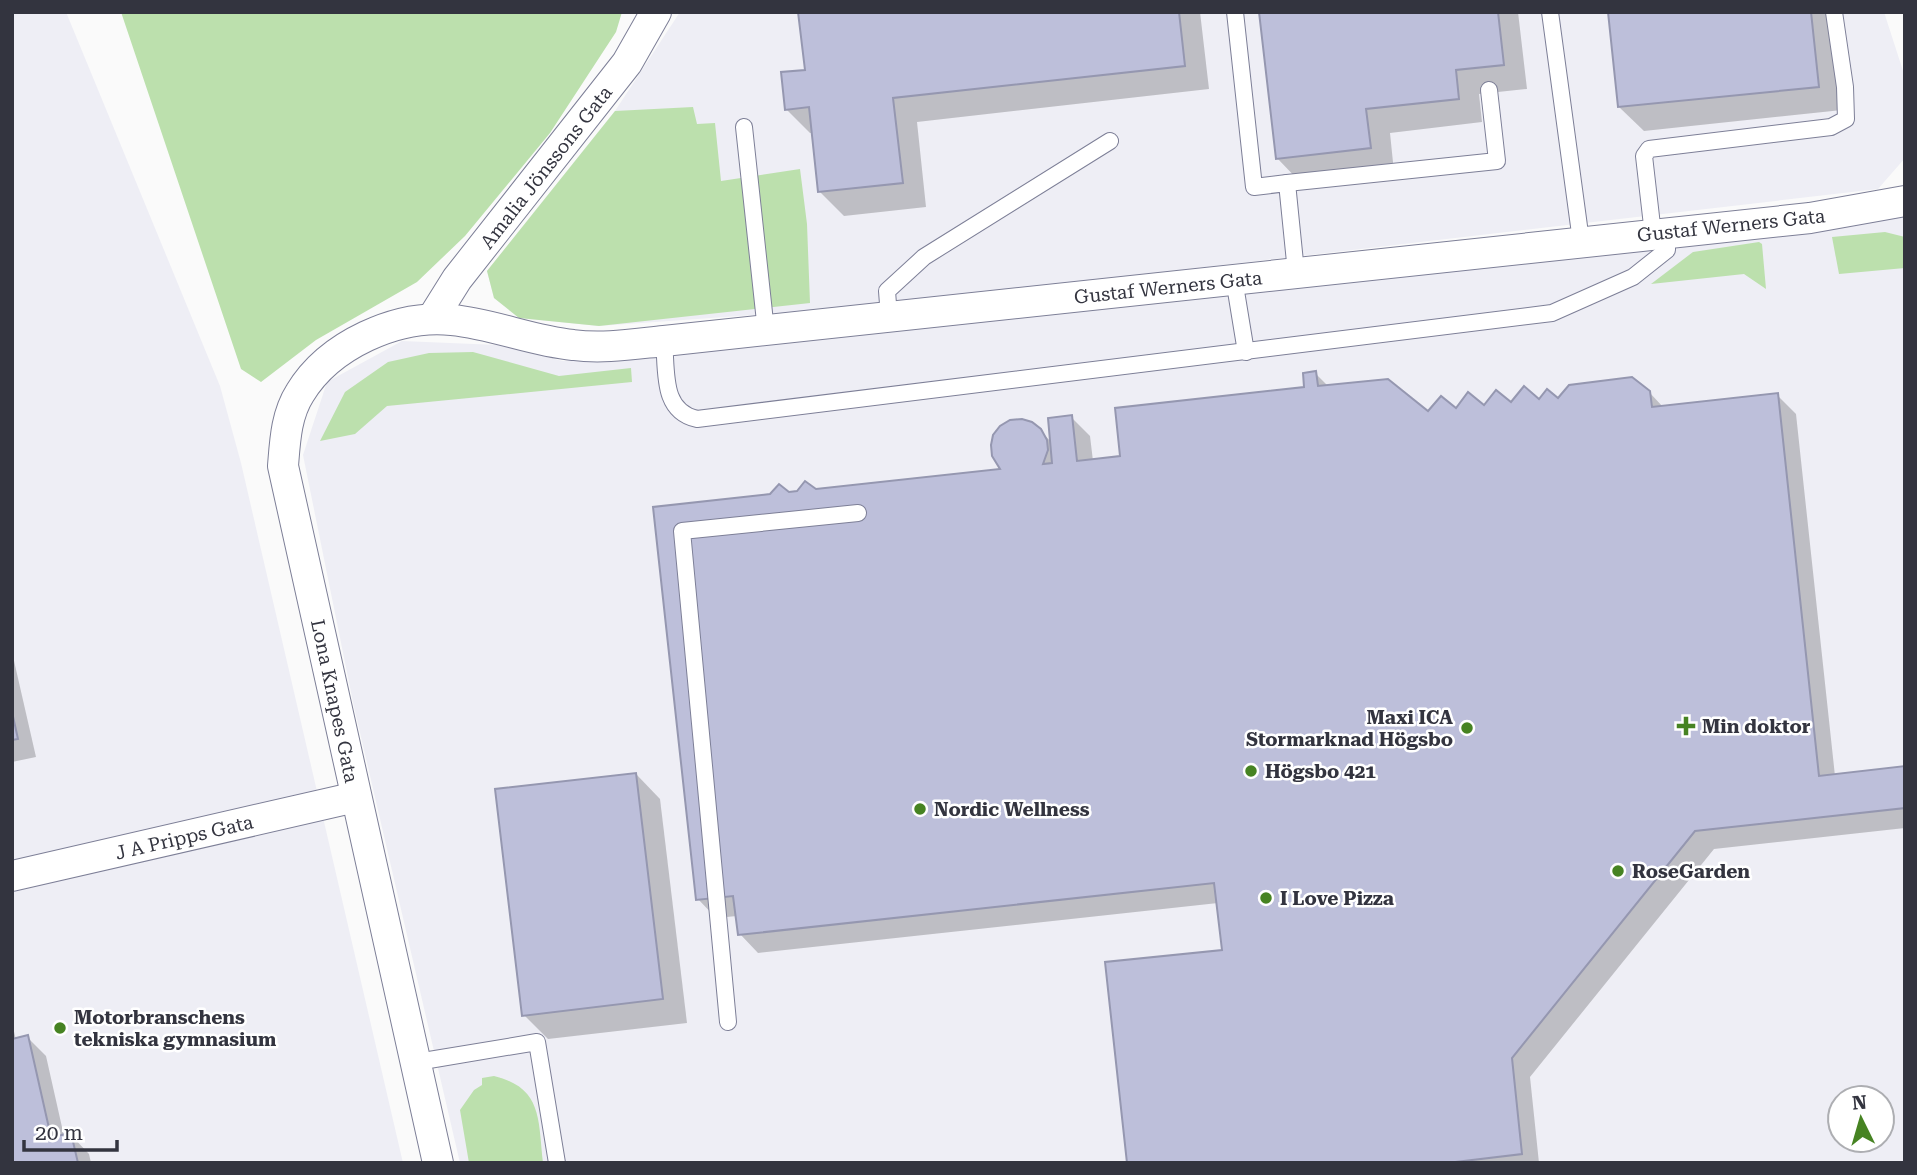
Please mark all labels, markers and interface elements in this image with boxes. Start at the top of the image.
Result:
street label: Amalia Jönssons Gata [476,81,618,253]
street label: Gustaf Werners Gata [1636,204,1827,247]
street label: Gustaf Werners Gata [1073,266,1264,309]
street label: Lona Knapes Gata [306,617,363,786]
place label: Maxi ICA Stormarknad Högsbo [1246,706,1453,751]
place label: Min doktor [1702,715,1811,738]
marker: Min doktor [1676,716,1696,736]
marker: Maxi ICA Stormarknad Högsbo [1459,720,1475,736]
place label: Högsbo 421 [1265,760,1376,783]
marker: Högsbo 421 [1243,763,1259,779]
place label: Nordic Wellness [934,798,1090,821]
marker: Nordic Wellness [912,801,928,817]
street label: J A Pripps Gata [113,810,256,865]
place label: RoseGarden [1632,860,1750,883]
marker: RoseGarden [1610,863,1626,879]
place label: I Love Pizza [1280,887,1394,910]
marker: I Love Pizza [1258,890,1274,906]
place label: Motorbranschens tekniska gymnasium [74,1006,277,1051]
marker: Motorbranschens tekniska gymnasium [52,1020,68,1036]
north arrow [1826,1084,1896,1154]
text: N [1851,1090,1868,1115]
scale bar [24,1108,117,1152]
text: 20 m [35,1121,83,1145]

